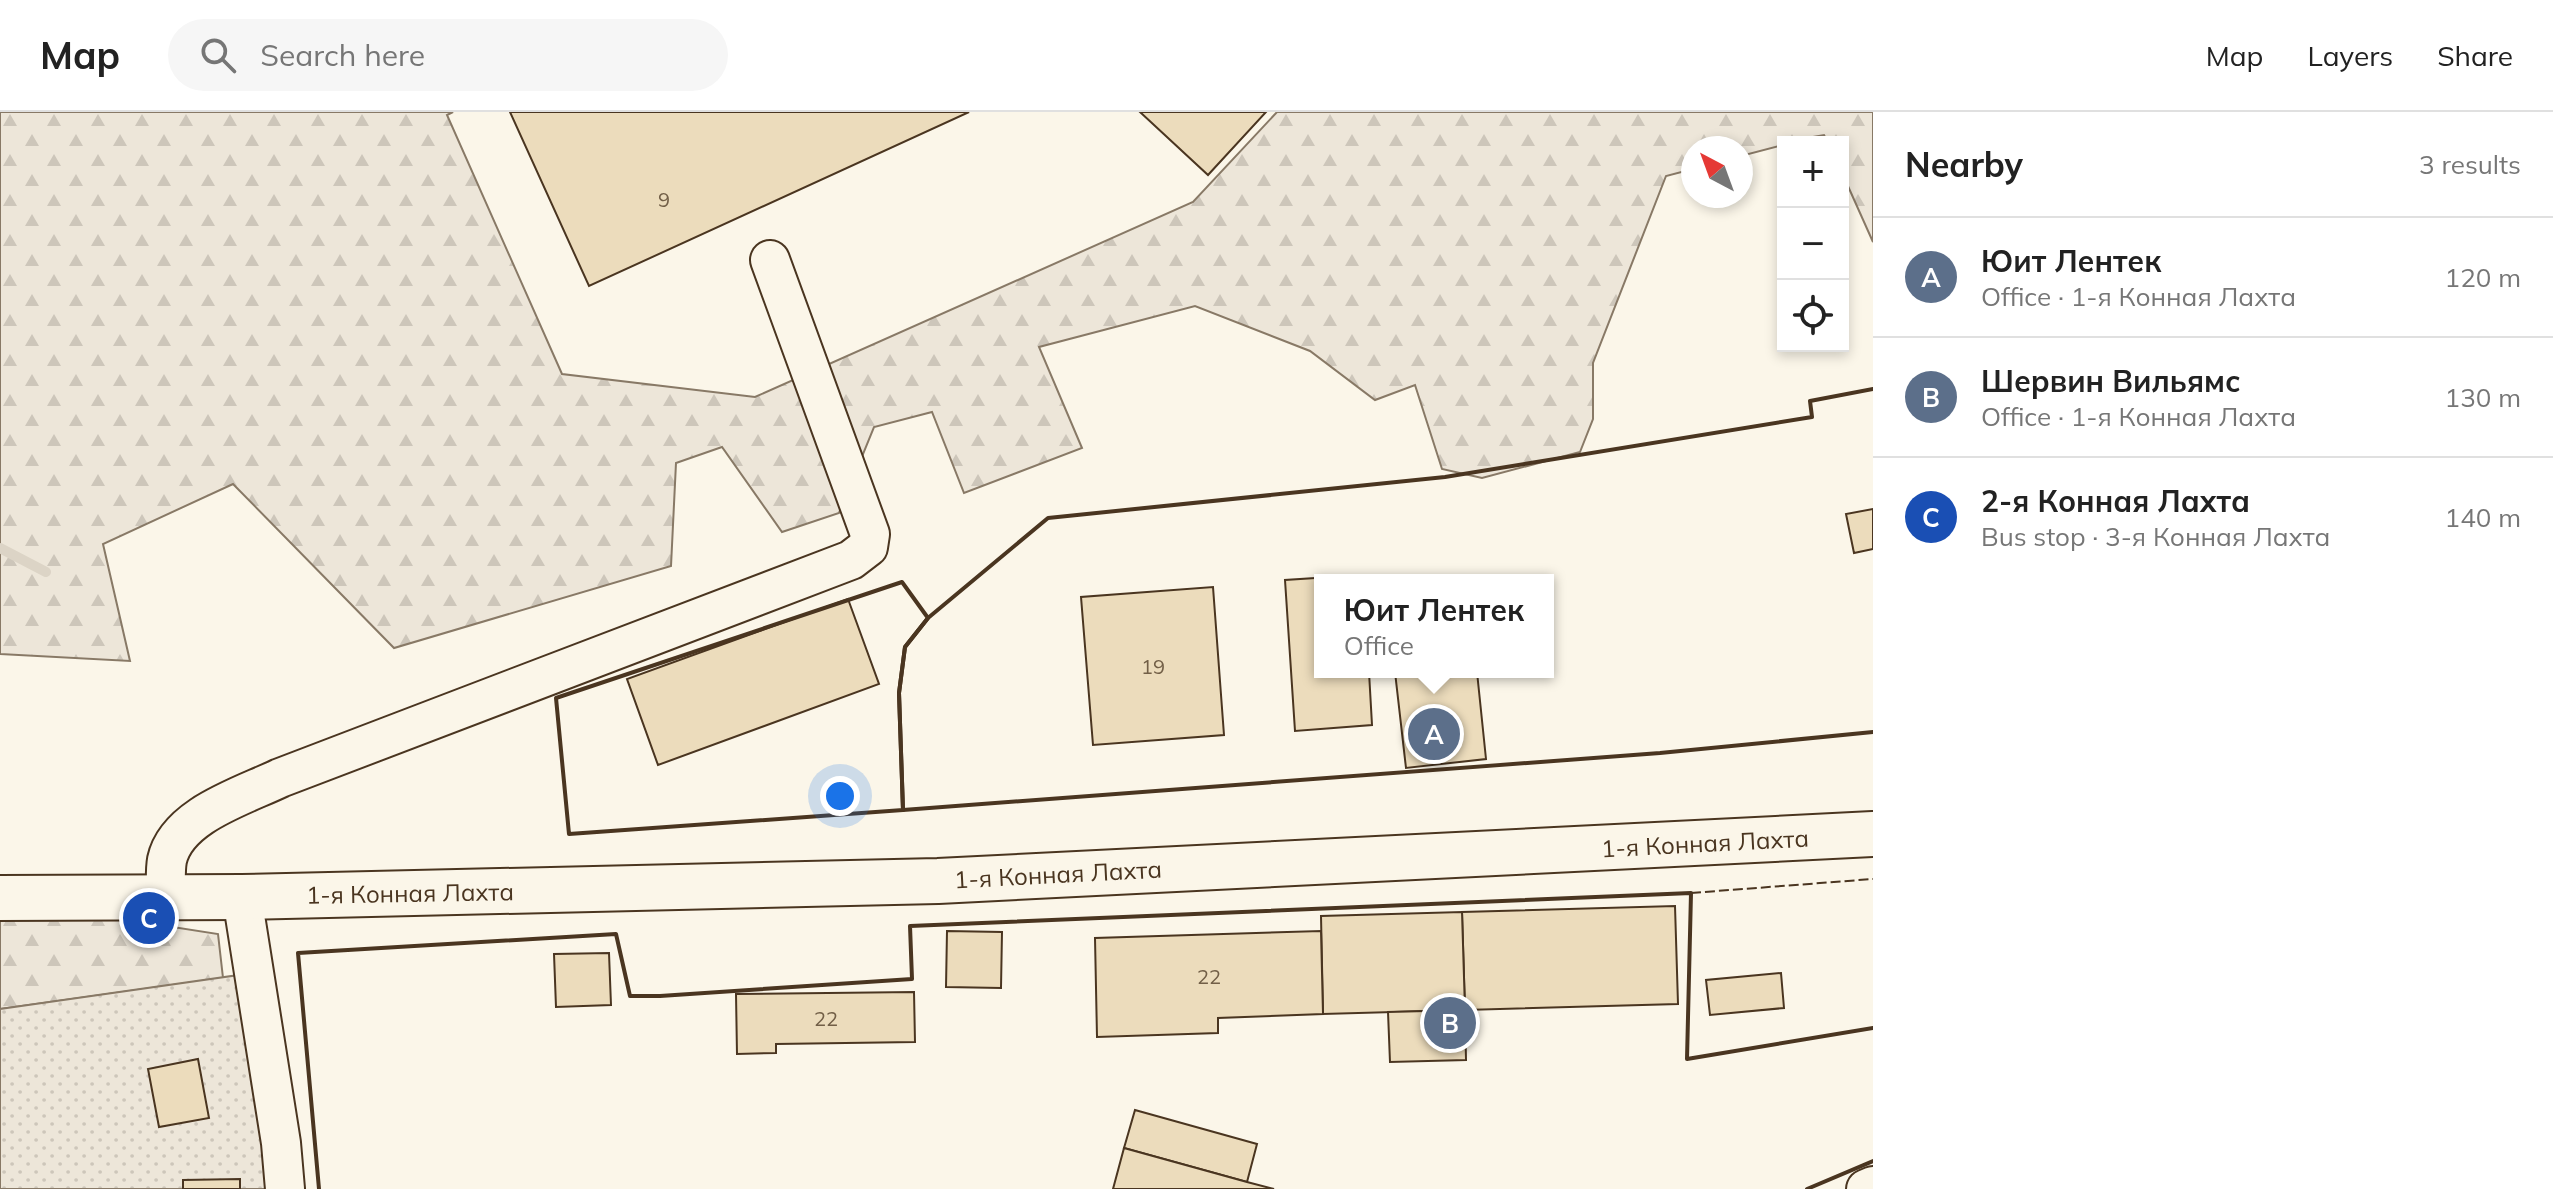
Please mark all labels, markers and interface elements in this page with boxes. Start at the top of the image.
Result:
search box [168,19,728,91]
text: Map [40,31,120,79]
icon: search [196,33,240,77]
text: Search here [260,36,425,74]
text: Map [2206,38,2263,73]
text: Layers [2307,38,2393,73]
text: Share [2437,38,2513,73]
north arrow [1681,136,1753,208]
map controls [1777,136,1849,352]
button: + [1777,136,1849,208]
text: Nearby [1905,143,2023,186]
text: 3 results [2419,148,2521,181]
house number: 9 [658,187,670,212]
button: − [1777,208,1849,280]
text: Юит Лентек [1981,242,2161,280]
text: A [1921,261,1941,294]
text: 120 m [2445,261,2521,294]
button: locate [1777,280,1849,352]
text: Office · 1-я Конная Лахта [1981,280,2296,313]
text: Шервин Вильямс [1981,362,2241,400]
text: B [1922,381,1940,414]
text: 130 m [2445,381,2521,414]
text: Office · 1-я Конная Лахта [1981,400,2296,433]
text: 2-я Конная Лахта [1981,482,2250,520]
text: C [1922,501,1940,534]
text: 140 m [2445,501,2521,534]
text: Bus stop · 3-я Конная Лахта [1981,520,2330,553]
popup [1314,574,1554,678]
text: Юит Лентек [1344,591,1524,629]
text: Office [1344,629,1414,662]
house number: 19 [1141,654,1165,679]
pin: A [1408,704,1460,764]
your location [820,776,860,816]
street label: 1-я Конная Лахта [1600,823,1810,863]
street label: 1-я Конная Лахта [953,854,1163,894]
street label: 1-я Конная Лахта [306,876,514,910]
pin: C [123,888,175,948]
house number: 22 [1197,964,1221,989]
pin: B [1424,993,1476,1053]
house number: 22 [814,1006,838,1031]

